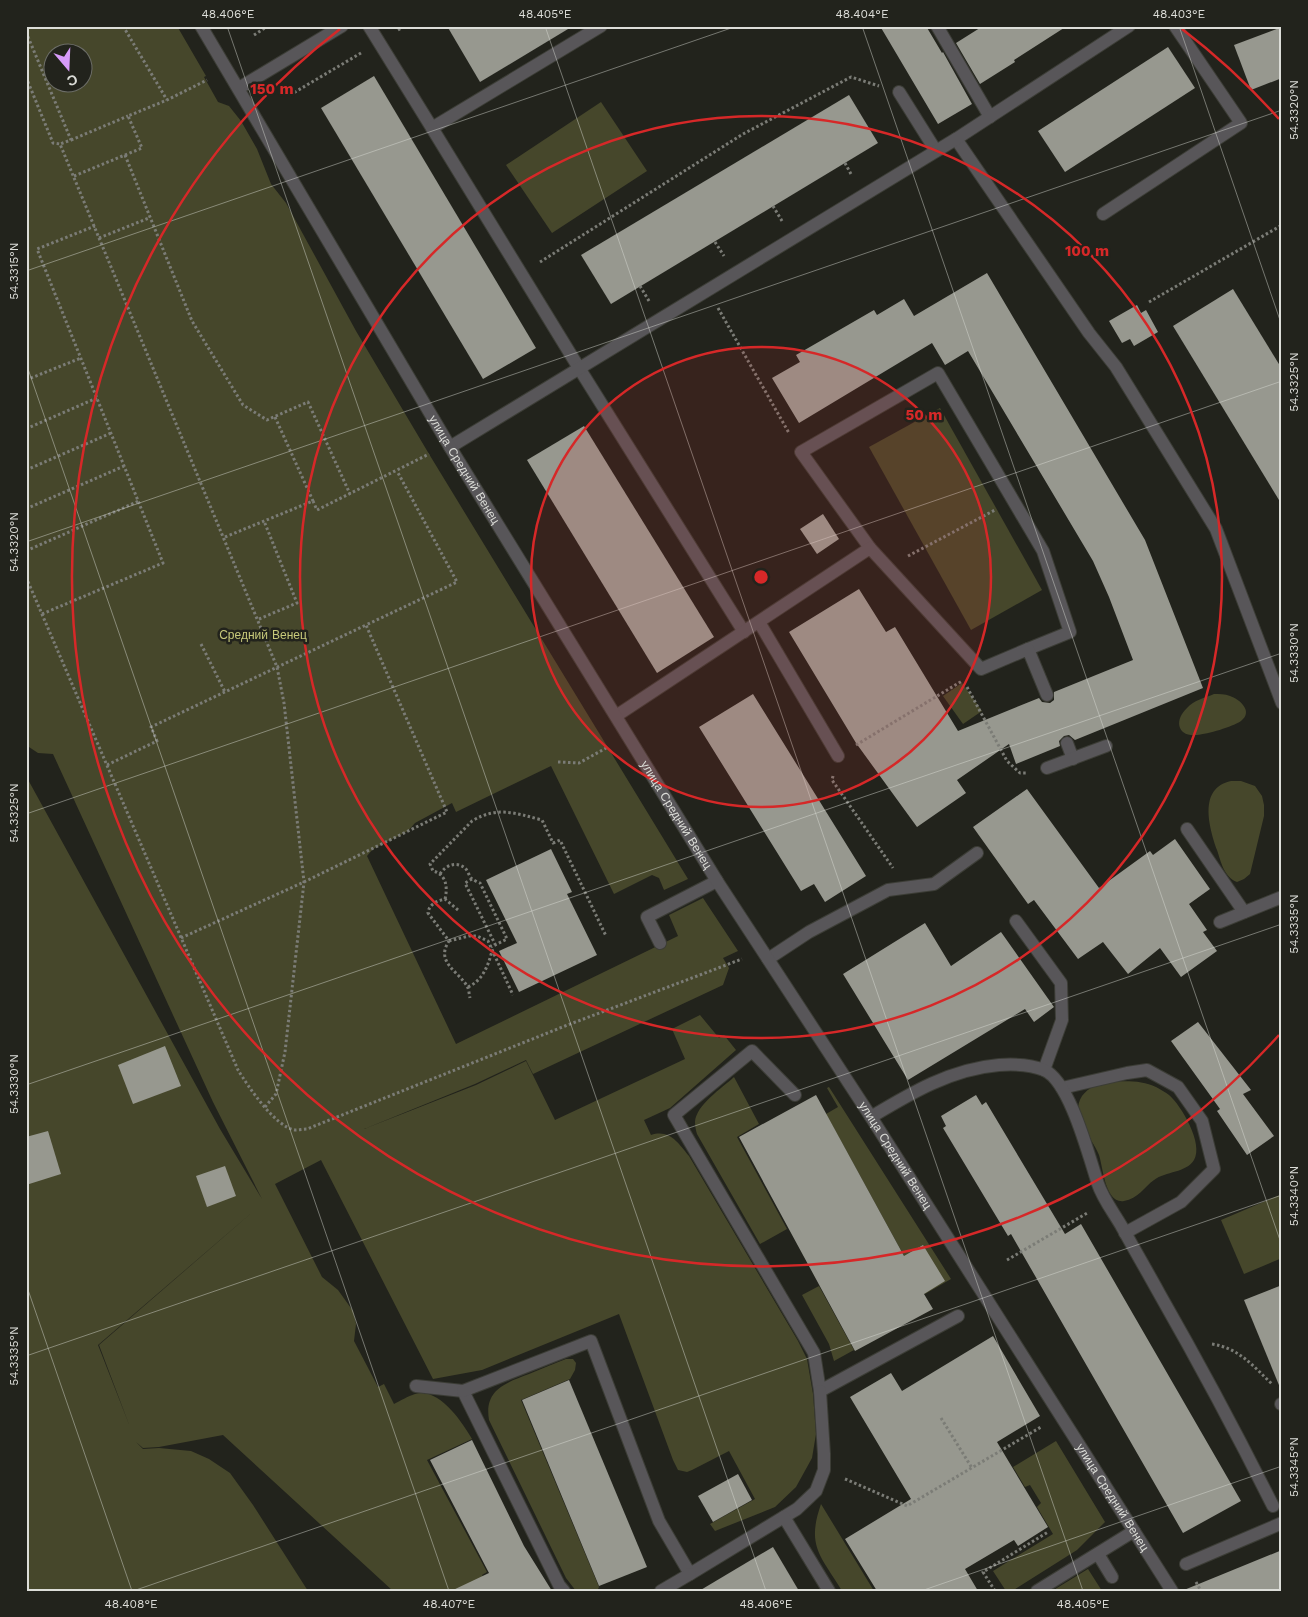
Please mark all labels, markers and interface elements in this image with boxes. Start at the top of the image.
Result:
text: 48.406°E [201,7,255,21]
text: 48.405°E [519,7,572,21]
text: 48.404°E [835,7,889,21]
text: 48.403°E [1153,7,1206,21]
north arrow [42,42,92,92]
text: С [65,71,80,90]
text: 150 m [250,80,294,98]
text: 54.3320°N [1287,80,1301,140]
text: 54.3315°N [7,242,21,300]
text: 100 m [1065,242,1109,260]
text: 54.3325°N [1287,352,1301,412]
text: 50 m [906,406,942,424]
street label: улица Средний Венец [426,413,503,527]
text: 54.3320°N [7,512,21,572]
centre of rings [752,568,770,586]
text: 54.3330°N [1287,623,1301,683]
park label: Средний Венец [219,628,307,642]
street label: улица Средний Венец [638,758,715,872]
text: 54.3325°N [7,783,21,843]
text: 54.3335°N [1287,894,1301,954]
text: 54.3330°N [7,1054,21,1114]
street label: улица Средний Венец [856,1099,935,1212]
text: 54.3340°N [1287,1166,1301,1226]
text: 54.3335°N [7,1326,21,1386]
text: 54.3345°N [1287,1437,1301,1497]
street label: улица Средний Венец [1073,1441,1152,1554]
text: 48.408°E [104,1597,158,1611]
text: 48.407°E [423,1597,475,1611]
text: 48.406°E [739,1597,793,1611]
text: 48.405°E [1057,1597,1110,1611]

